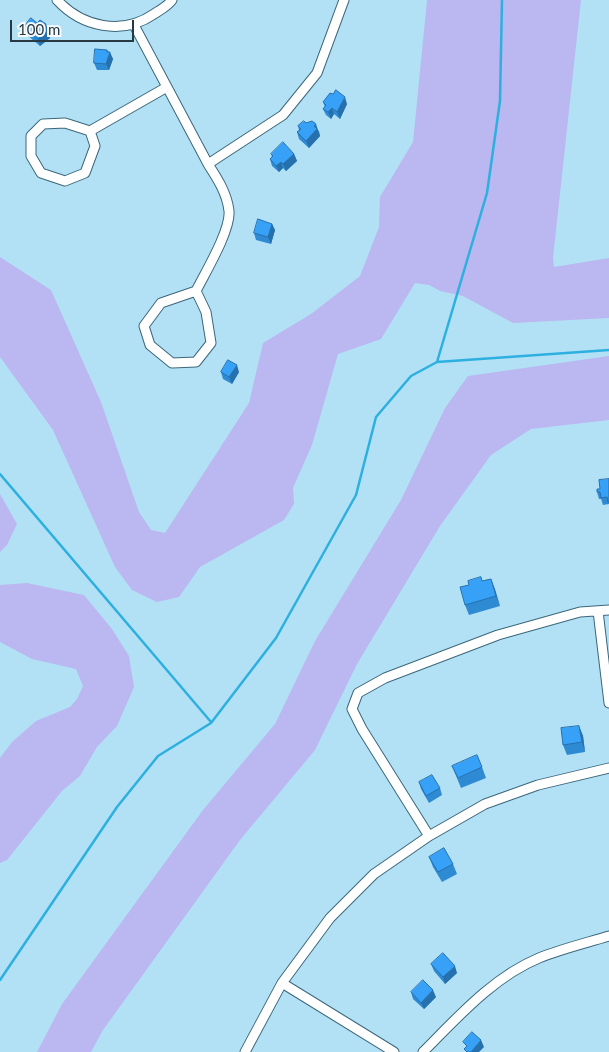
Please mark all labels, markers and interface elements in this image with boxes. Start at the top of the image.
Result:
scale bar [12,10,136,42]
text: 100 m [18,20,60,38]

